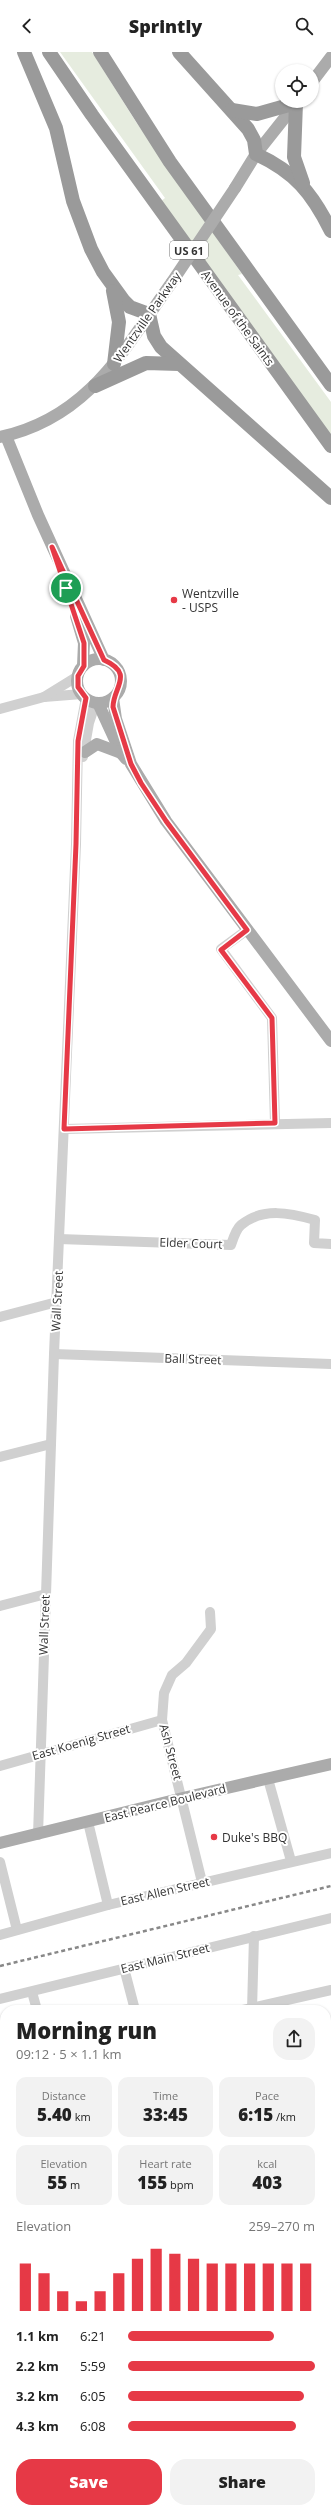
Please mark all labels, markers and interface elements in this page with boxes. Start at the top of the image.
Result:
text: Sprintly [129,14,202,38]
icon: back [16,15,38,37]
icon: search [293,15,315,37]
map controls [275,64,319,108]
button: locate [275,64,319,108]
road number: US 61 [170,241,208,259]
street label: Wentzville Parkway [109,267,185,366]
street label: Avenue of the Saints [198,267,279,369]
pin [49,571,83,605]
icon: arrive [55,577,77,599]
place label: Wentzville - USPS [182,585,239,616]
marker: Wentzville - USPS [169,595,179,605]
street label: Elder Court [159,1233,223,1253]
street label: Wall Street [47,1270,67,1332]
street label: Ball Street [164,1350,222,1368]
street label: Wall Street [34,1594,54,1656]
street label: East Koenig Street [30,1720,132,1764]
street label: Ash Street [155,1722,187,1782]
street label: East Pearce Boulevard [102,1780,228,1826]
place label: Duke's BBQ [222,1829,287,1846]
marker: Duke's BBQ [209,1832,219,1842]
street label: East Allen Street [119,1873,211,1909]
street label: East Main Street [119,1939,211,1977]
text: Morning run [16,2015,157,2045]
button: share [273,2018,315,2060]
text: 09:12 · 5 × 1.1 km [16,2045,121,2063]
text: Distance [42,2088,86,2103]
text: Time [153,2088,178,2103]
text: Pace [255,2088,279,2103]
text: 5.40 [37,2103,72,2126]
text: 33:45 [143,2103,188,2126]
text: 6:15 [238,2103,273,2126]
text: km [72,2109,91,2124]
text: /km [273,2109,296,2124]
text: Elevation [40,2156,87,2171]
text: Heart rate [139,2156,192,2171]
text: kcal [257,2156,277,2171]
text: 55 [47,2171,67,2194]
text: 155 [137,2171,167,2194]
text: 403 [252,2171,282,2194]
text: m [67,2177,80,2192]
text: bpm [167,2177,194,2192]
text: Elevation [16,2217,71,2235]
text: 259–270 m [248,2217,315,2235]
text: 1.1 km [16,2327,59,2345]
text: 6:21 [80,2327,106,2345]
text: 2.2 km [16,2357,59,2375]
text: 5:59 [80,2357,106,2375]
text: 3.2 km [16,2387,59,2405]
text: 6:05 [80,2387,106,2405]
text: 4.3 km [16,2417,59,2435]
text: 6:08 [80,2417,106,2435]
button: Save [16,2459,162,2505]
button: Share [170,2459,315,2505]

